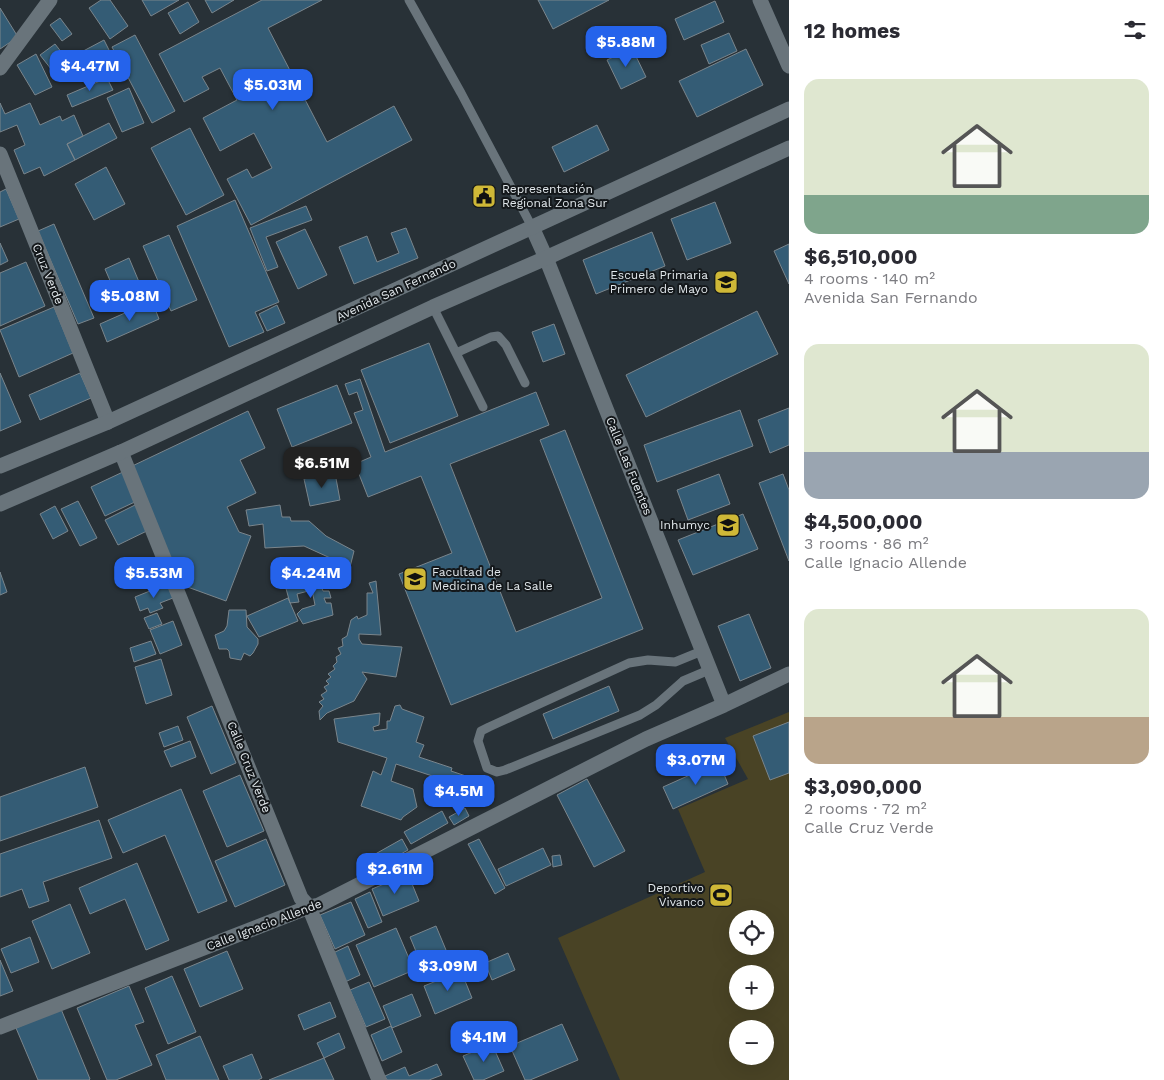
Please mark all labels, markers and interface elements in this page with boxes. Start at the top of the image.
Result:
icon: filters [1121,16,1149,44]
text: 12 homes [804,18,900,43]
pin: $5.88M [585,26,667,68]
text: $5.88M [597,32,655,51]
pin: $4.47M [49,49,131,92]
text: $4.47M [61,56,119,75]
pin: $5.03M [232,68,314,111]
text: $5.03M [244,75,302,94]
icon: home [932,111,1022,201]
place label: Representación Regional Zona Sur [502,182,608,210]
public building icon: Representación Regional Zona Sur [471,183,497,209]
street label: Cruz Verde [30,242,66,306]
text: $6,510,000 [804,244,918,269]
street label: Avenida San Fernando [334,256,458,324]
place label: Escuela Primaria Primero de Mayo [610,268,708,296]
school or university icon: Escuela Primaria Primero de Mayo [713,269,739,295]
text: 4 rooms · 140 m² [804,269,935,288]
pin: $5.08M [89,280,171,322]
text: $5.08M [101,286,159,305]
text: Avenida San Fernando [804,288,978,307]
icon: home [932,376,1022,466]
street label: Calle Las Fuentes [603,415,655,517]
pin: $6.51M [281,446,363,489]
text: $6.51M [294,453,350,472]
text: $4,500,000 [804,509,923,534]
school or university icon: Inhumyc [715,512,741,538]
place label: Inhumyc [660,518,710,532]
text: 3 rooms · 86 m² [804,534,929,553]
text: Calle Ignacio Allende [804,553,967,572]
pin: $5.53M [113,556,195,599]
pin: $4.24M [270,556,352,599]
text: $5.53M [125,563,183,582]
text: $4.24M [281,563,341,582]
place label: Facultad de Medicina de La Salle [432,565,553,593]
school or university icon: Facultad de Medicina de La Salle [402,566,428,592]
icon: home [932,641,1022,731]
street label: Calle Cruz Verde [224,719,274,815]
pin: $3.07M [655,744,737,786]
text: $3.07M [667,750,725,769]
pin: $4.5M [424,774,494,817]
text: $3,090,000 [804,774,922,799]
text: $4.5M [434,781,484,800]
text: 2 rooms · 72 m² [804,799,927,818]
text: Calle Cruz Verde [804,818,934,837]
pin: $2.61M [354,852,436,895]
text: $2.61M [367,859,423,878]
place label: Deportivo Vivanco [648,881,704,909]
sports icon: Deportivo Vivanco [708,882,734,908]
street label: Calle Ignacio Allende [204,897,324,953]
map controls [729,910,774,1065]
button: locate [729,910,774,955]
pin: $3.09M [407,950,489,992]
text: $3.09M [419,956,477,975]
button: + [729,965,774,1010]
pin: $4.1M [449,1020,519,1063]
button: − [729,1020,774,1065]
text: $4.1M [462,1027,507,1046]

